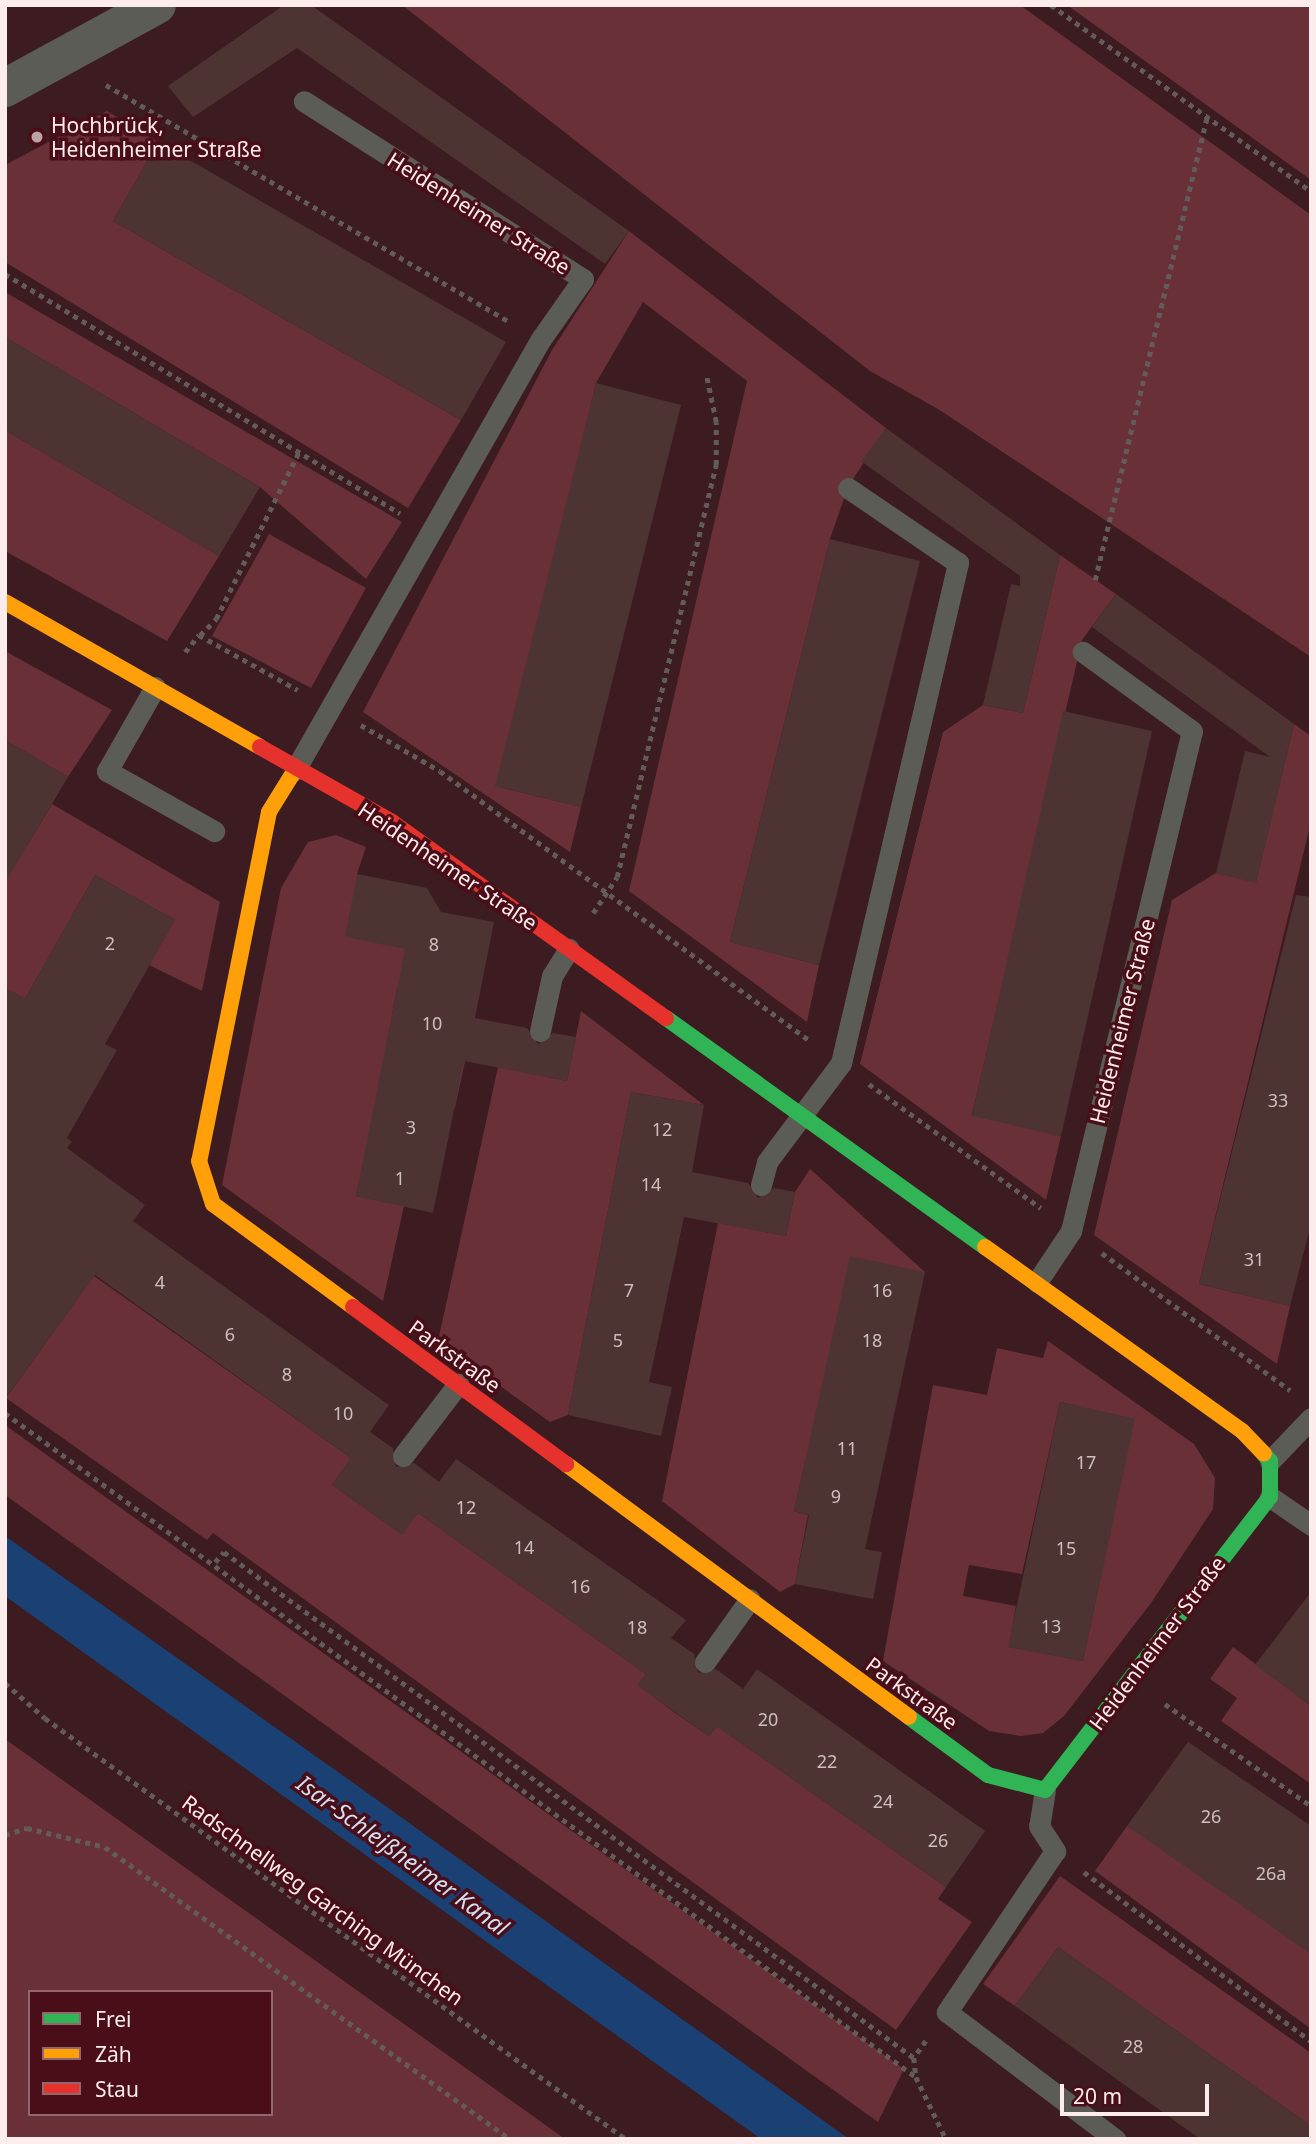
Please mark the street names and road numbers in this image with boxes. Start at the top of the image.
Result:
street label: Heidenheimer Straße [383,147,575,279]
street label: Heidenheimer Straße [354,797,542,935]
street label: Heidenheimer Straße [1084,916,1160,1126]
street label: Parkstraße [404,1314,506,1398]
street label: Heidenheimer Straße [1084,1551,1230,1735]
street label: Parkstraße [861,1651,963,1735]
street label: Radschnellweg Garching München [178,1790,468,2010]

